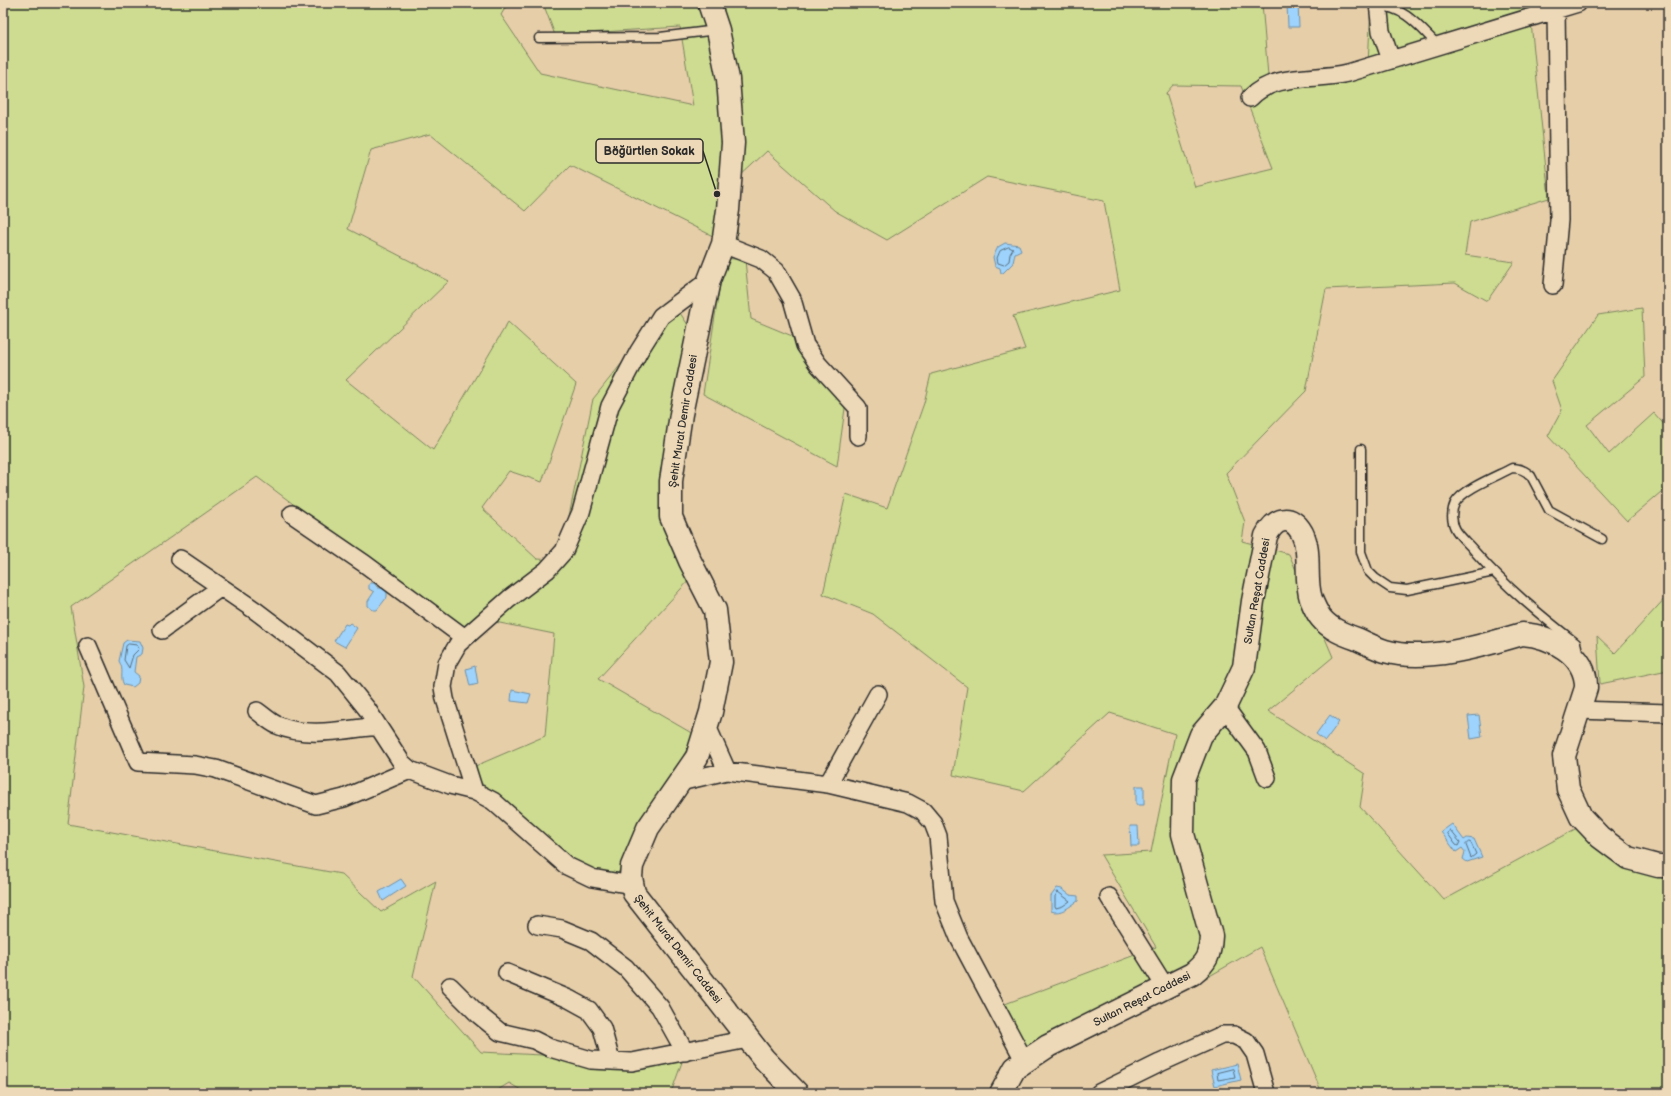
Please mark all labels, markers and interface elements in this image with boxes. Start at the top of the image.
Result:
callout: Böğürtlen Sokak [596,139,703,163]
text: Böğürtlen Sokak [603,144,695,159]
street label: Şehit Murat Demir Caddesi [666,354,700,488]
street label: Sultan Reşat Caddesi [1241,537,1273,645]
street label: Şehit Murat Demir Caddesi [632,892,724,1006]
street label: Sultan Reşat Caddesi [1091,969,1193,1029]

